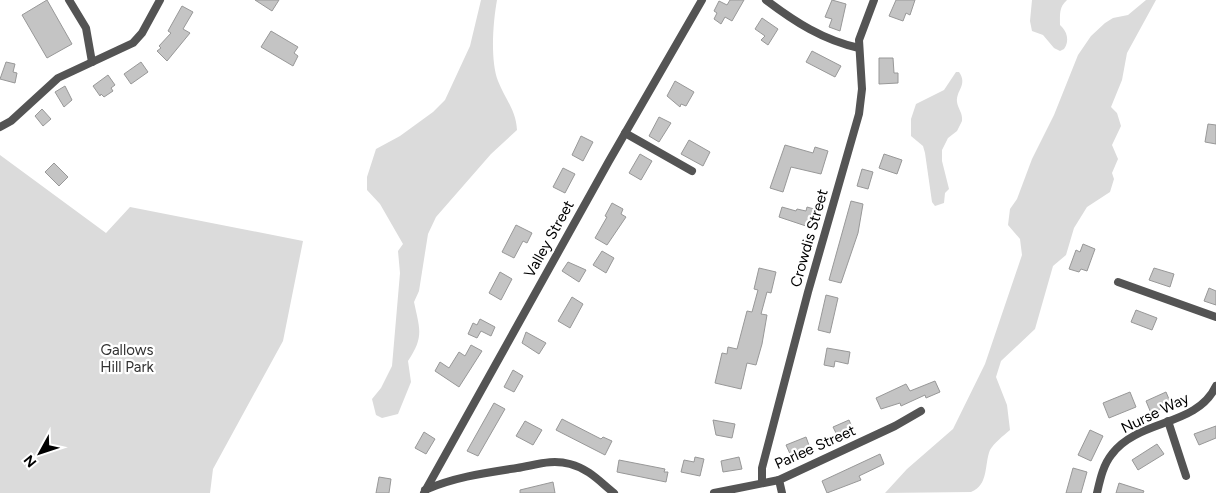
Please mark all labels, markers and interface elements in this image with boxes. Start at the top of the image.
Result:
street label: Crowdis Street [786,187,832,289]
street label: Valley Street [520,197,578,281]
park label: Gallows Hill Park [100,341,155,376]
street label: Nurse Way [1118,389,1192,437]
street label: Parlee Street [772,421,859,473]
north arrow [15,428,65,478]
text: N [20,451,40,471]

